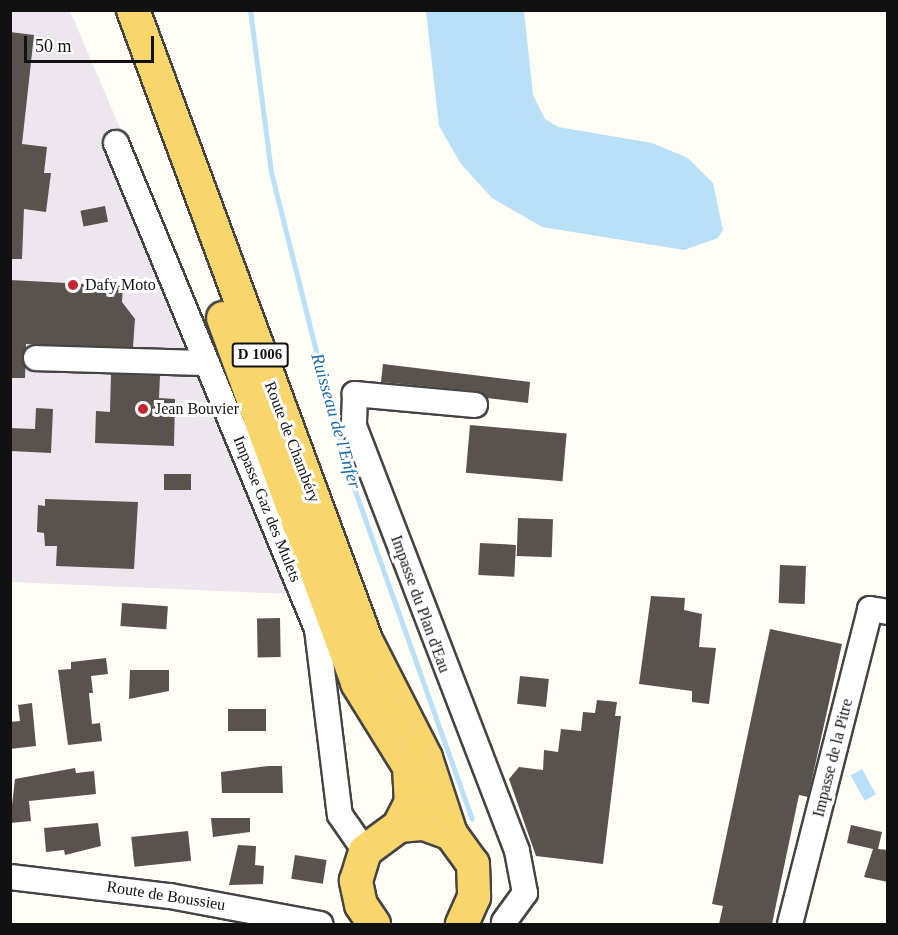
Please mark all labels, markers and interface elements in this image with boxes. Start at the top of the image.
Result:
scale bar [27,24,158,62]
text: 50 m [35,36,72,56]
place label: Dafy Moto [85,275,156,295]
marker: Dafy Moto [66,278,80,292]
road number: D 1006 [232,343,288,367]
water label: Ruisseau de l'Enfer [306,351,366,491]
street label: Route de Chambéry [260,379,324,505]
place label: Jean Bouvier [155,399,239,419]
marker: Jean Bouvier [136,402,150,416]
street label: Impasse Gaz des Mulets [229,433,305,585]
street label: Impasse du Plan d'Eau [386,533,454,675]
street label: Impasse de la Pitre [809,697,857,819]
street label: Route de Boussieu [105,877,227,915]

